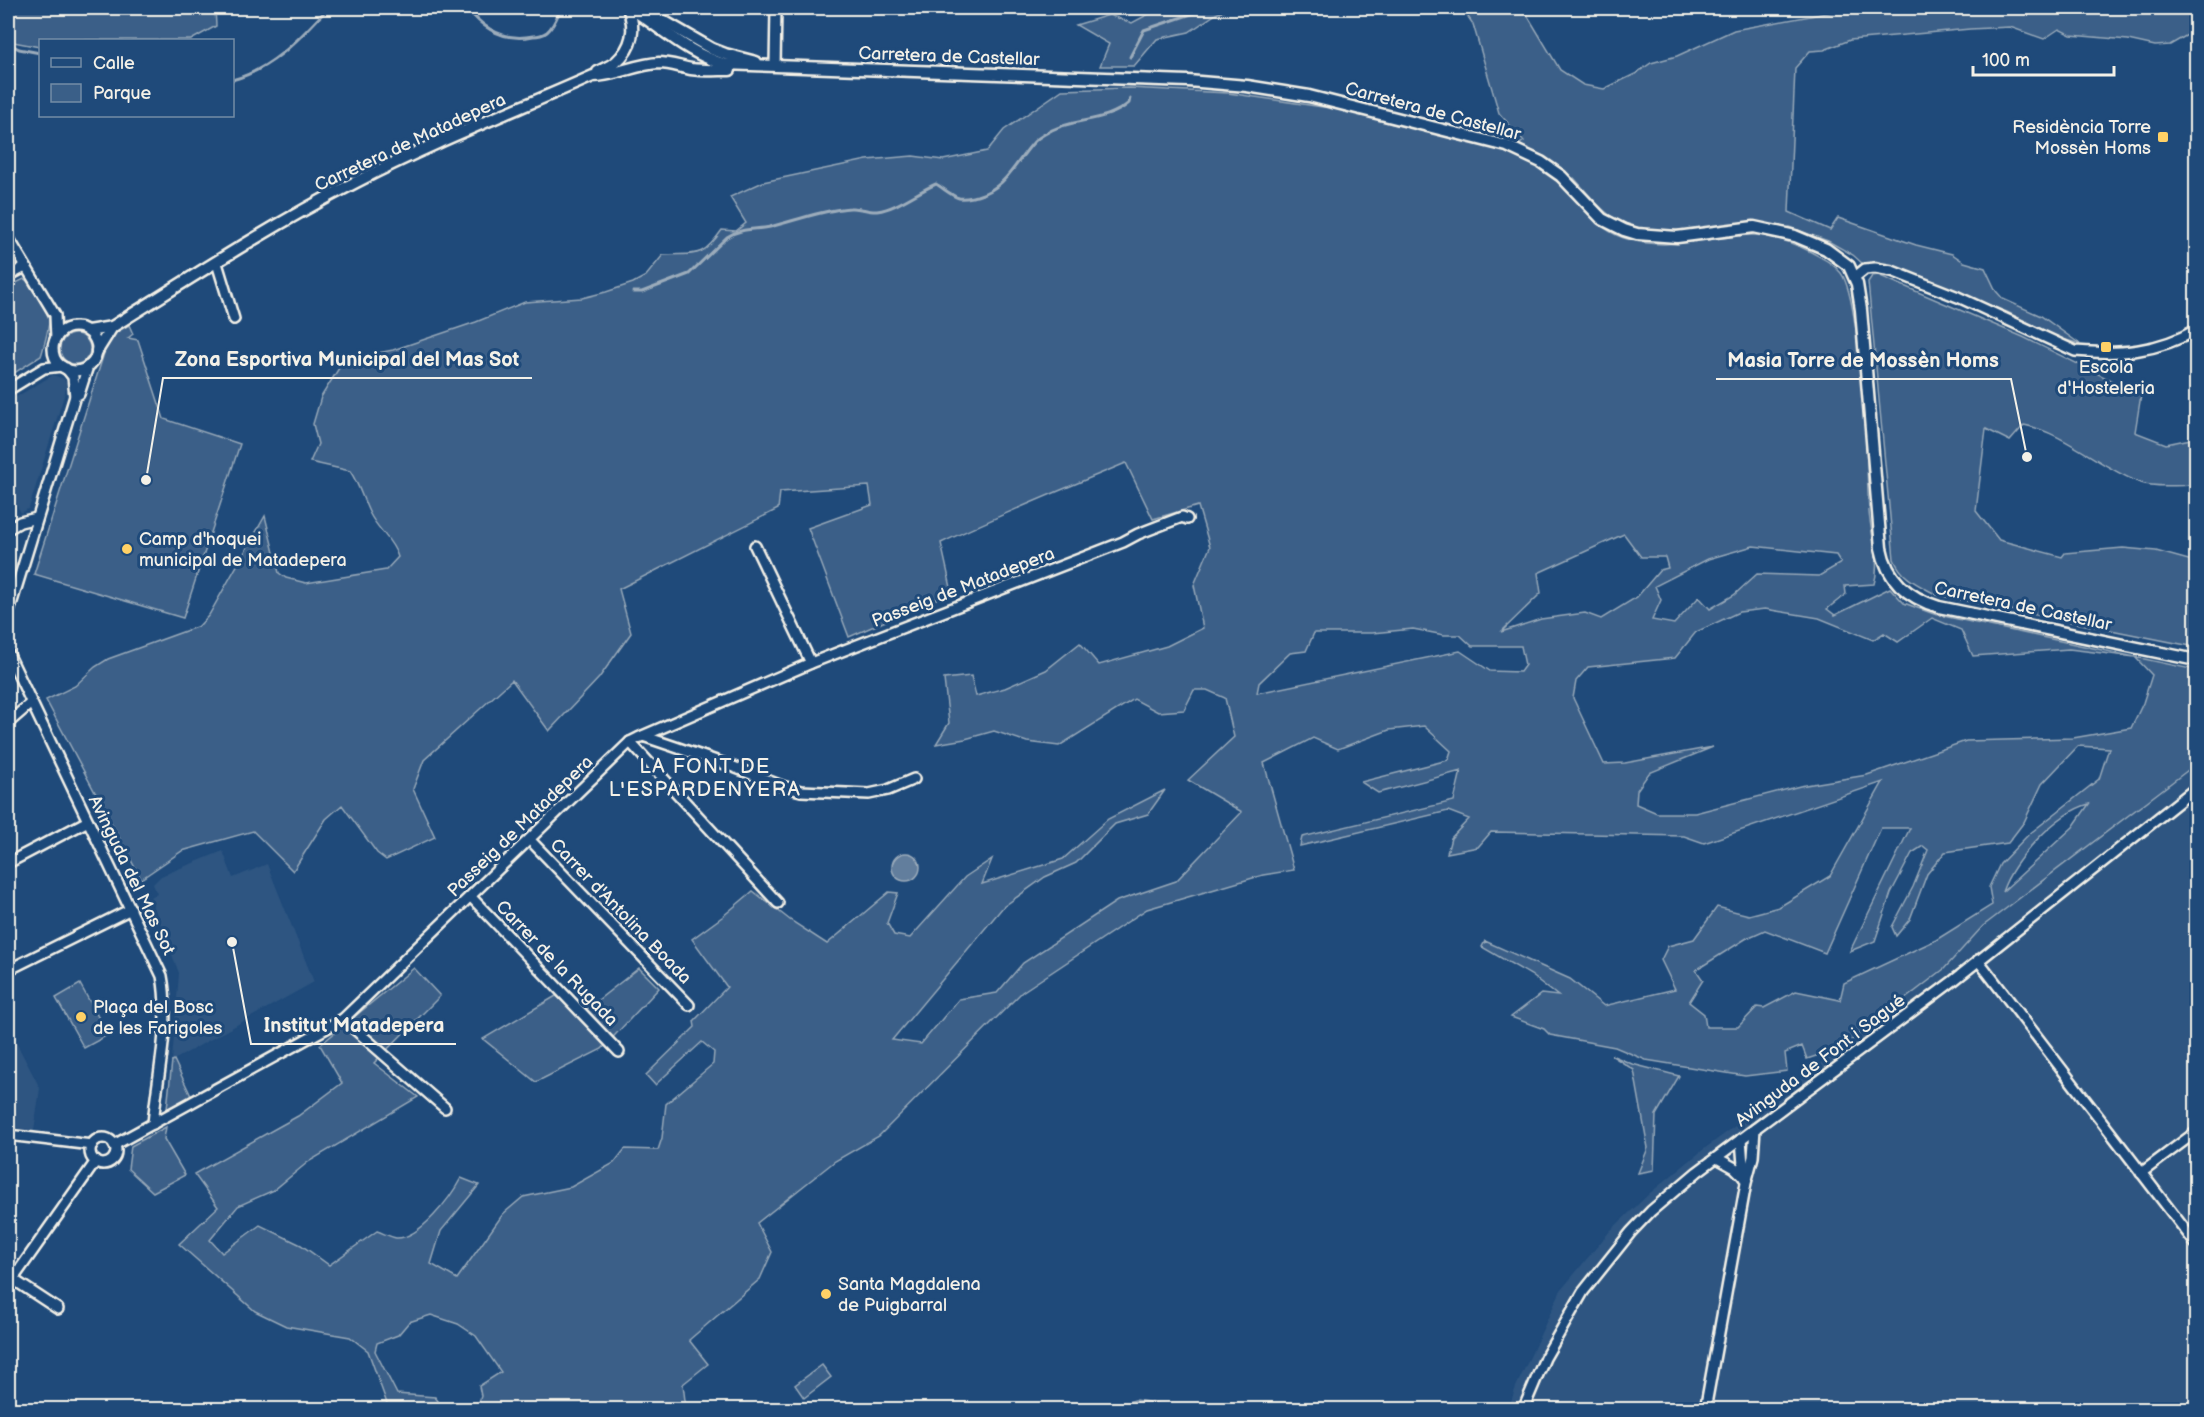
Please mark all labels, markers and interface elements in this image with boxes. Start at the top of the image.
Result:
legend [39,39,234,117]
scale bar [1973,39,2114,77]
street label: Carretera de Castellar [858,43,1040,70]
text: 100 m [1982,50,2030,71]
text: Calle [93,53,135,74]
street label: Carretera de Castellar [1343,78,1524,145]
text: Parque [93,83,151,104]
street label: Carretera de Matadepera [311,89,509,196]
place label: Residència Torre Mossèn Homs [2012,117,2151,159]
marker: Residència Torre Mossèn Homs [2156,130,2170,144]
callout: Zona Esportiva Municipal del Mas Sot [163,340,532,378]
marker: Escola d'Hosteleria [2099,340,2113,354]
callout: Masia Torre de Mossèn Homs [1716,341,2011,379]
text: Zona Esportiva Municipal del Mas Sot [175,348,520,372]
text: Masia Torre de Mossèn Homs [1727,349,1999,373]
place label: Escola d'Hosteleria [2057,357,2155,399]
place label: Camp d'hoquei municipal de Matadepera [139,529,347,571]
marker: Camp d'hoquei municipal de Matadepera [120,542,134,556]
street label: Passeig de Matadepera [869,543,1057,632]
street label: Carretera de Castellar [1932,577,2114,636]
street label: Passeig de Matadepera [443,751,597,901]
district label: LA FONT DE L'ESPARDENYERA [609,755,801,802]
street label: Avinguda del Mas Sot [84,792,179,959]
street label: Carrer d'Antolina Boada [546,834,696,988]
street label: Carrer de la Rugada [491,896,622,1030]
street label: Avinguda de Font i Sagué [1731,990,1909,1131]
place label: Plaça del Bosc de les Farigoles [93,997,222,1039]
callout: Institut Matadepera [251,1006,456,1044]
marker: Plaça del Bosc de les Farigoles [74,1010,88,1024]
text: Institut Matadepera [263,1014,445,1038]
place label: Santa Magdalena de Puigbarral [838,1274,981,1316]
marker: Santa Magdalena de Puigbarral [819,1287,833,1301]

